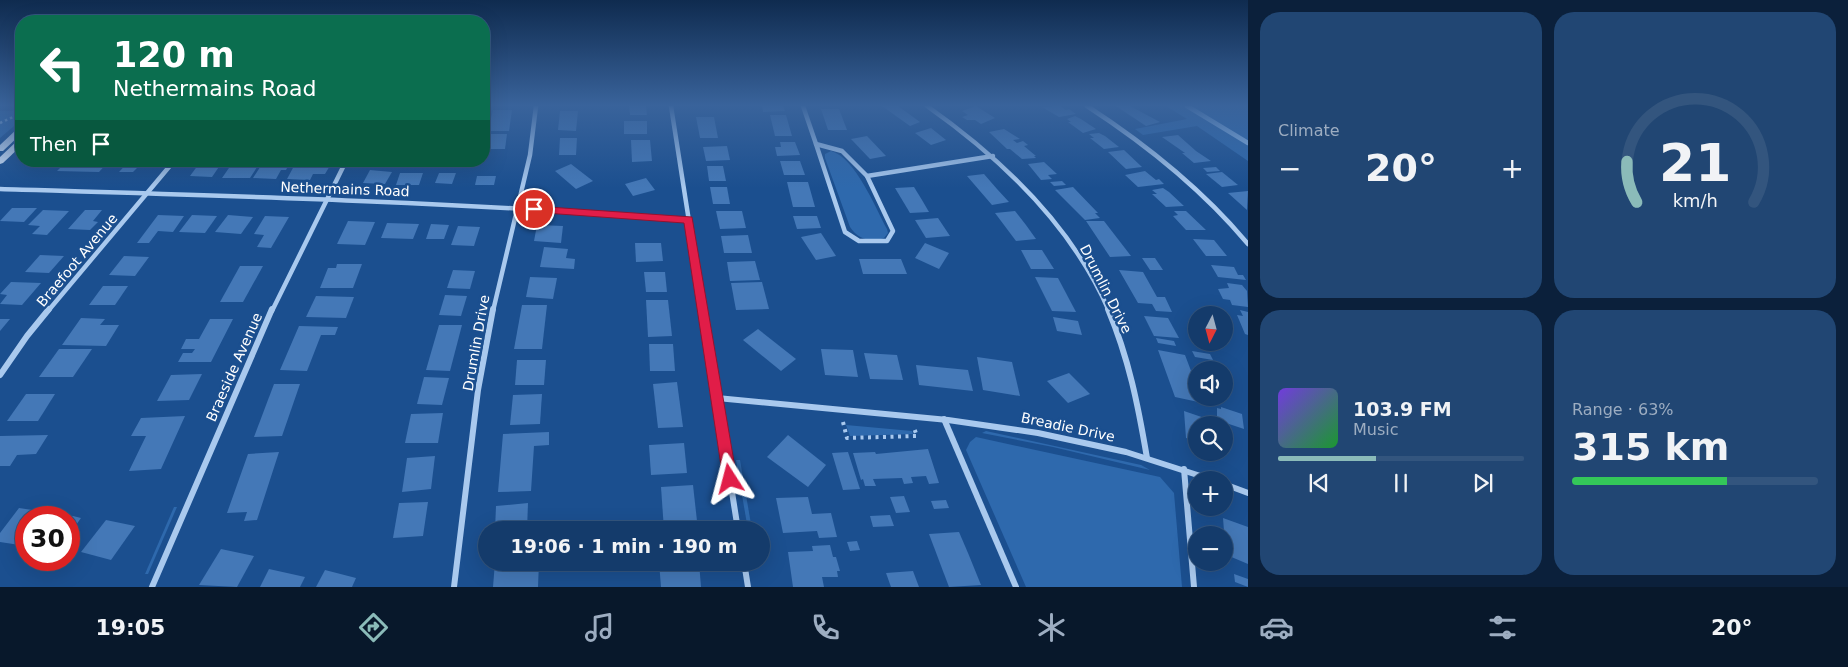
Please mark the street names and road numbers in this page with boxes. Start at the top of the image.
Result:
street label: Nethermains Road [280,179,410,199]
street label: Braefoot Avenue [33,210,121,310]
street label: Drumlin Drive [1077,242,1135,336]
street label: Drumlin Drive [460,294,492,392]
street label: Braeside Avenue [203,310,265,424]
street label: Breadie Drive [1020,409,1116,445]

